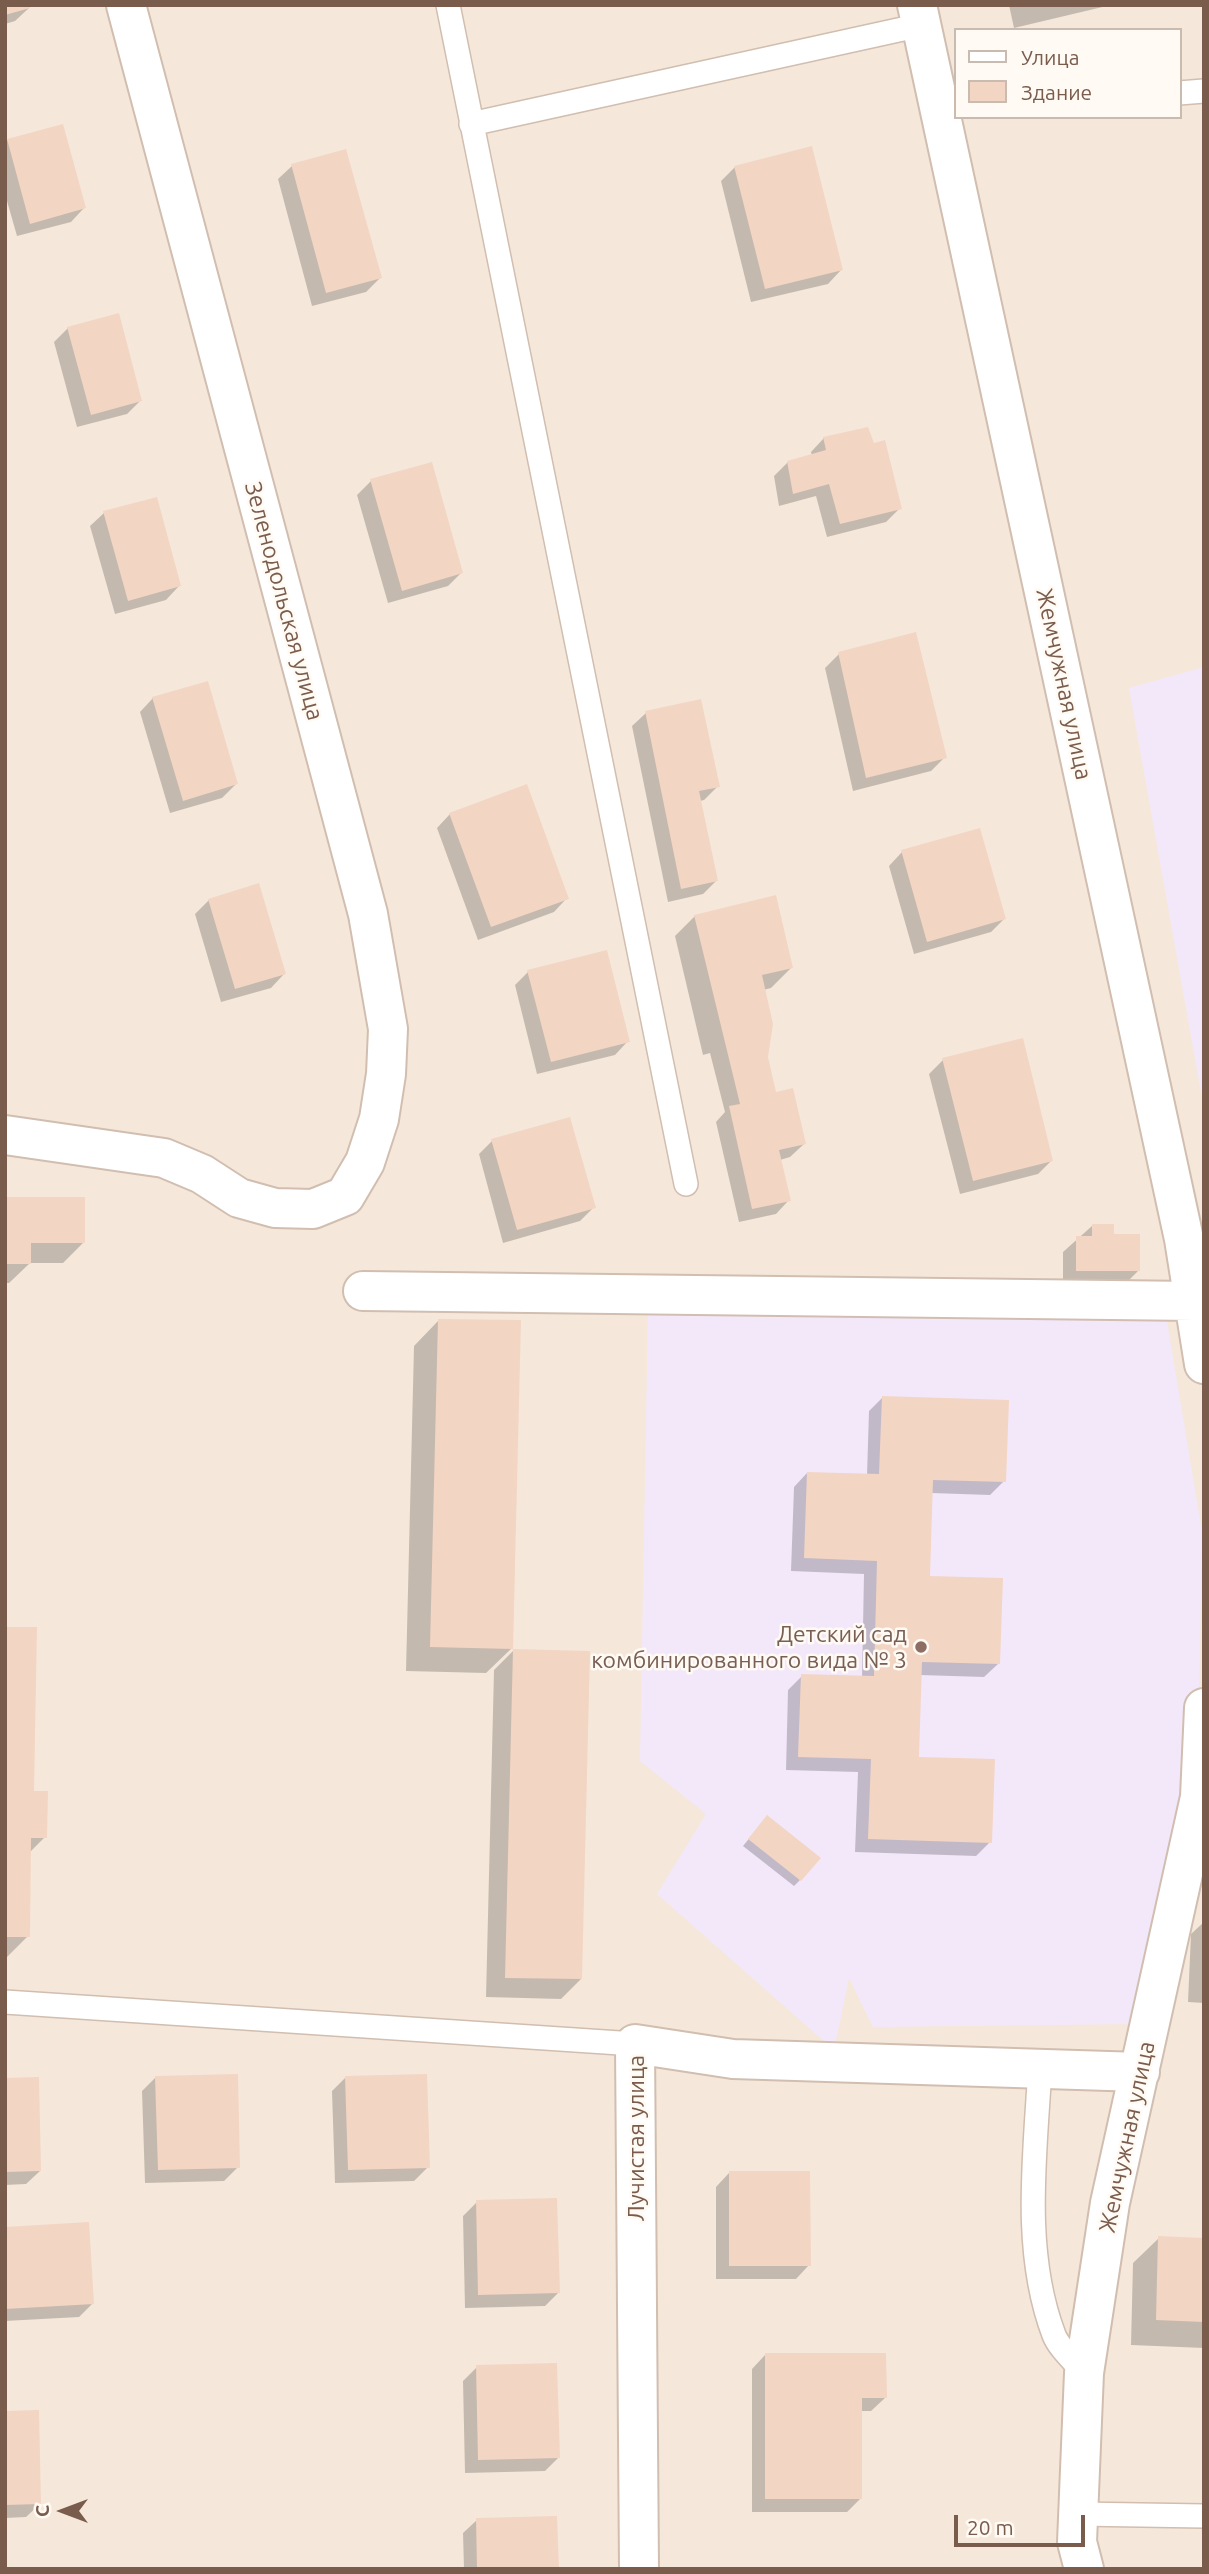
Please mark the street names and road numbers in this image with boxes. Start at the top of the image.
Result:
street label: Зеленодольская улица [239,479,329,723]
street label: Жемчужная улица [1030,586,1098,782]
street label: Жемчужная улица [1093,2039,1161,2235]
street label: Лучистая улица [622,2055,650,2221]

